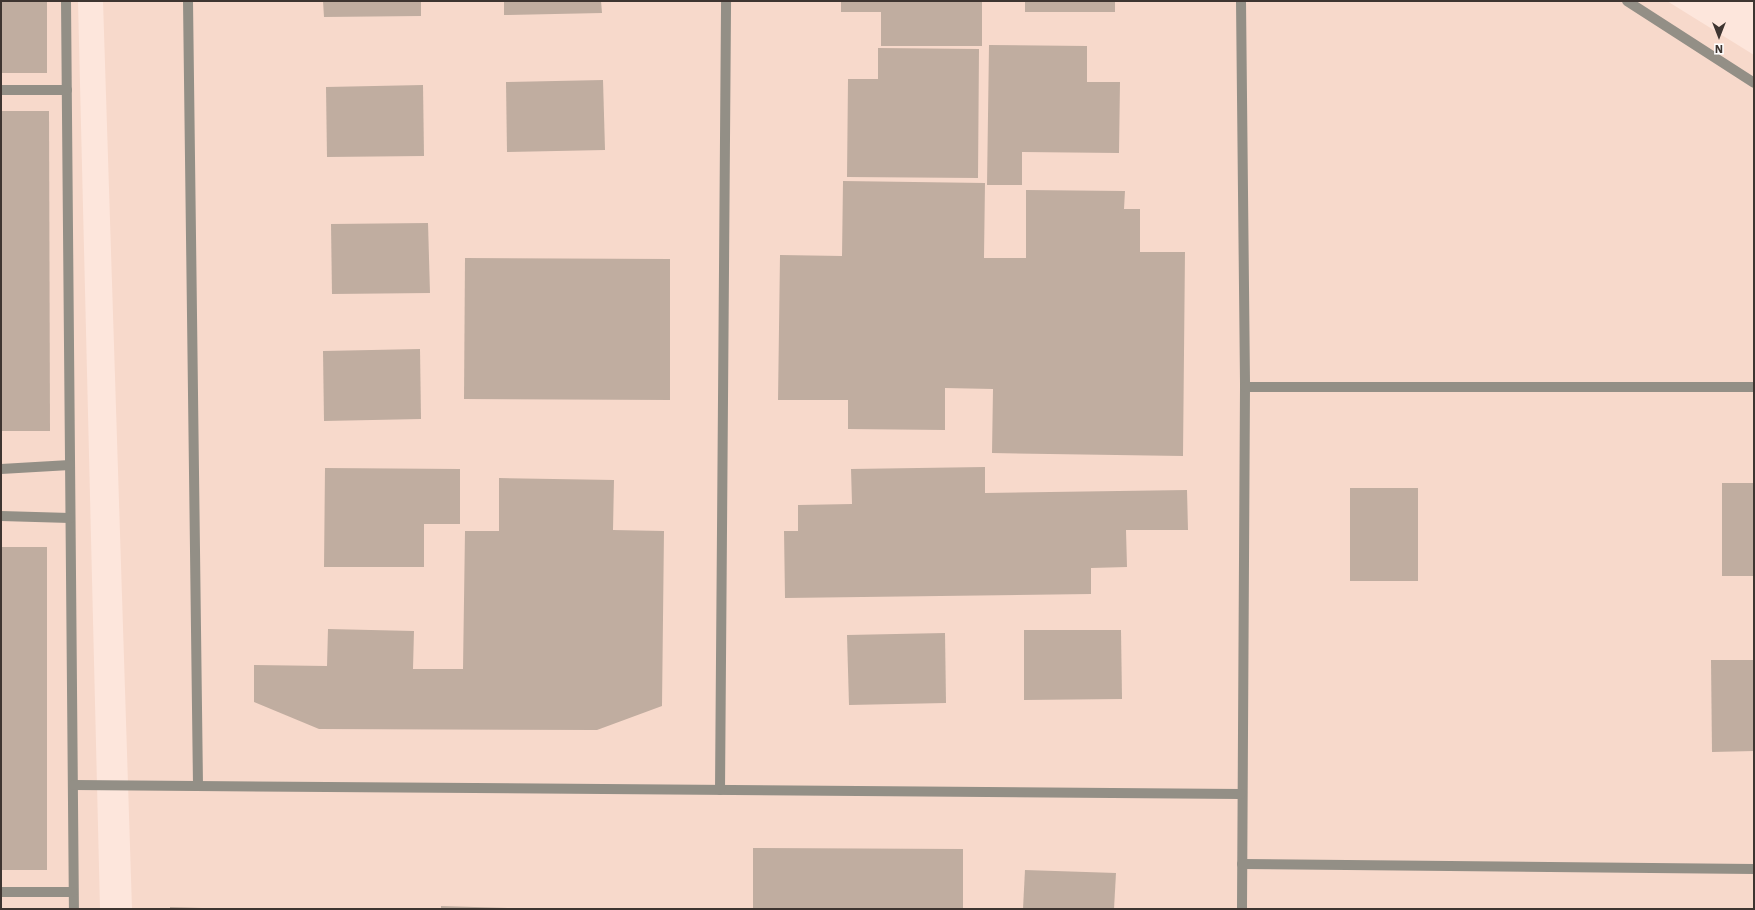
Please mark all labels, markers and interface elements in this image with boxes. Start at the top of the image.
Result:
north arrow [1699,16,1739,56]
text: N [1715,42,1723,55]

